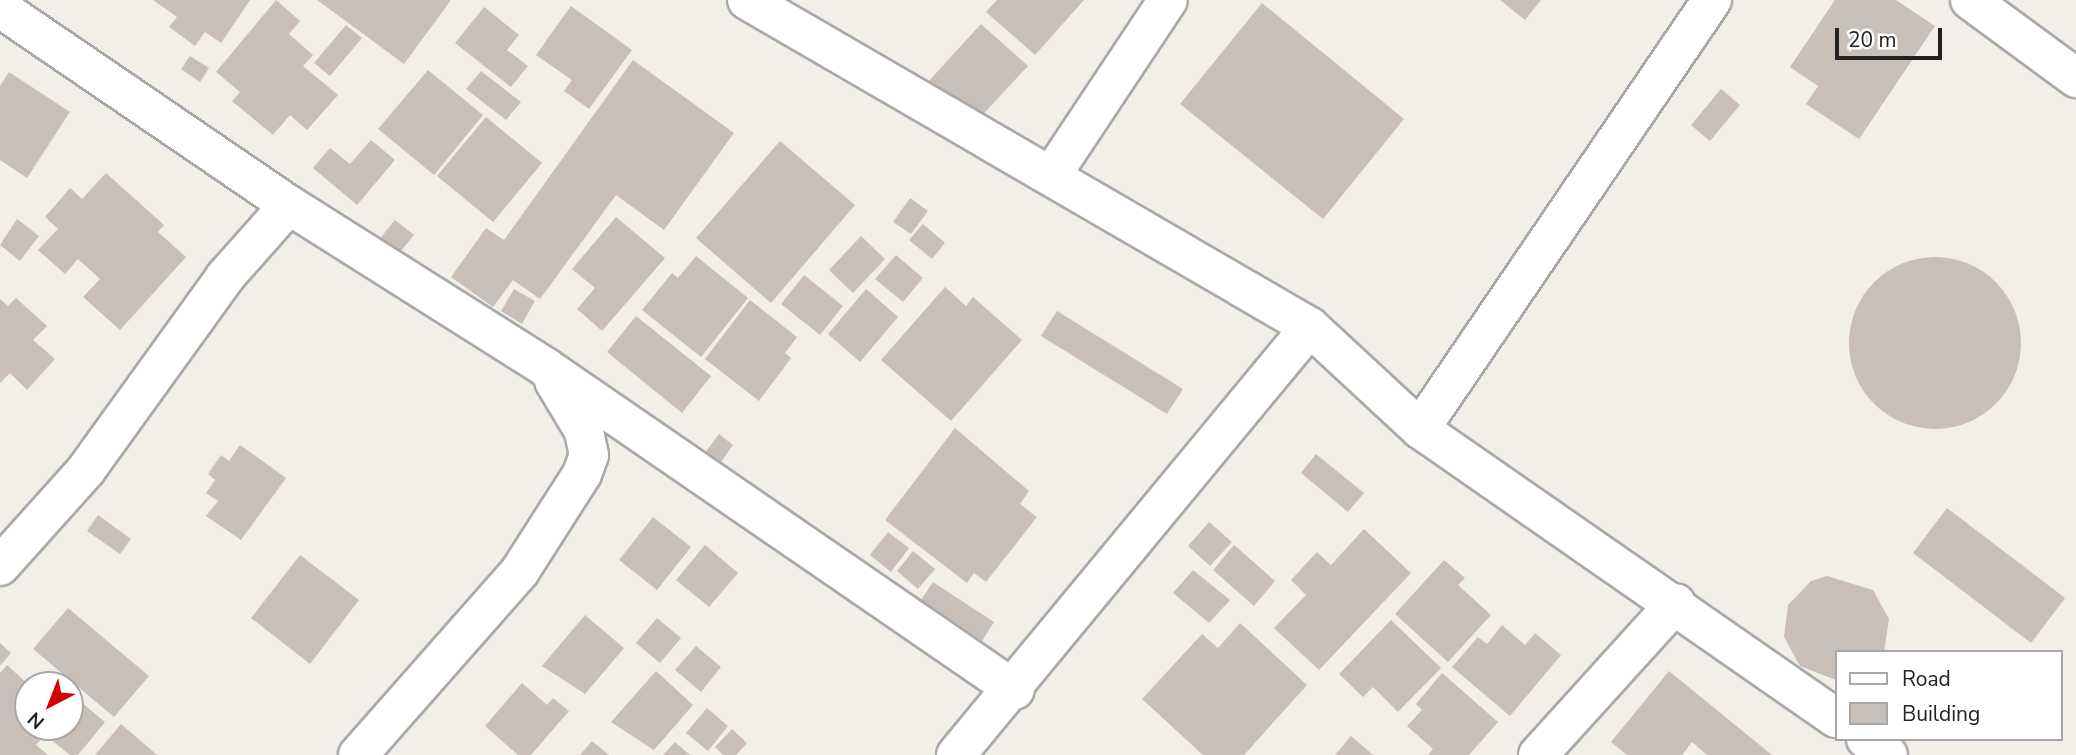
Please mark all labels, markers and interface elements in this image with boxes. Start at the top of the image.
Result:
scale bar [1838,14,1945,58]
text: 20 m [1848,26,1897,54]
legend [1834,650,2062,741]
text: Road [1902,665,1951,693]
north arrow [14,671,84,741]
text: Building [1902,700,1980,728]
text: N [22,706,50,735]

